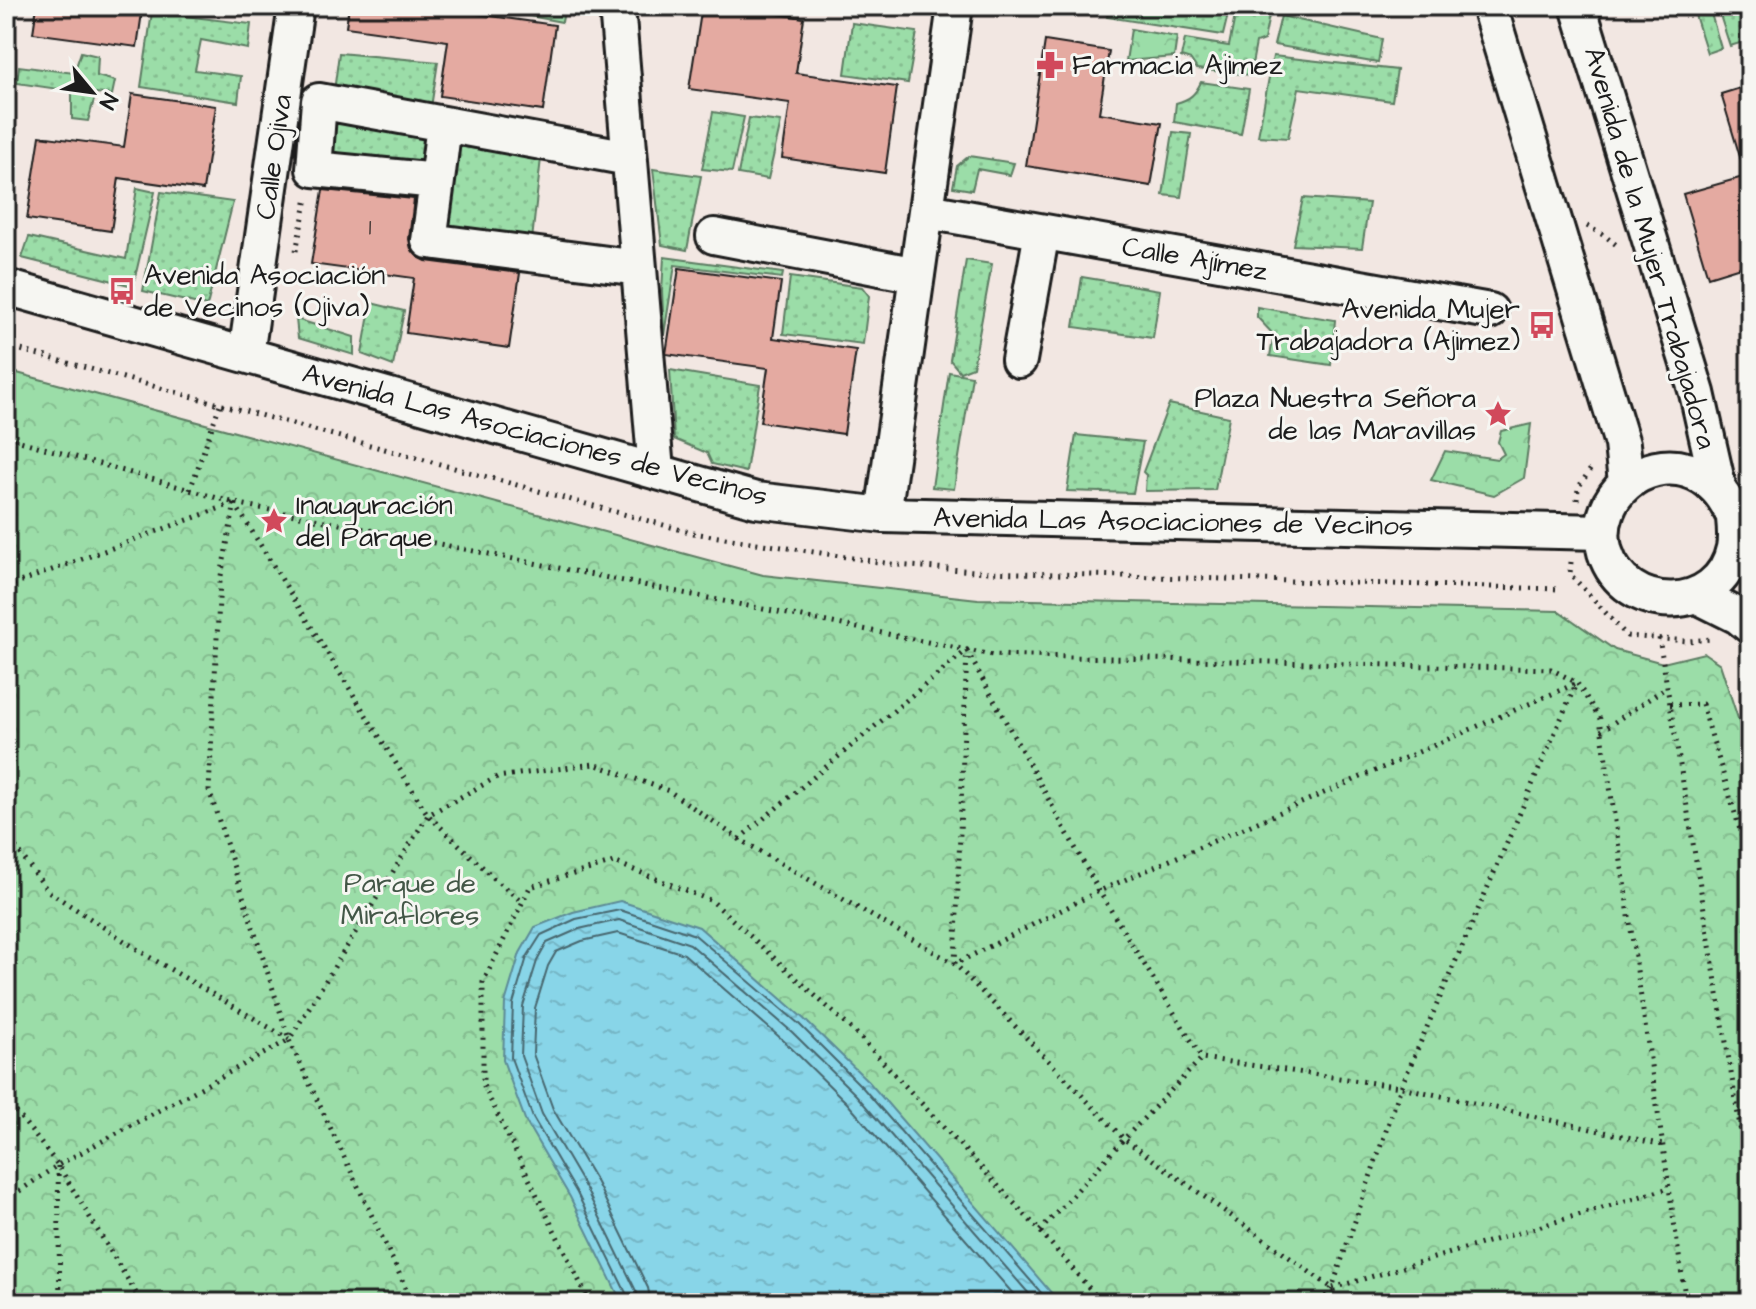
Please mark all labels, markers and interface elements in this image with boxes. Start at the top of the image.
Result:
street label: Avenida de la Mujer Trabajadora [1574,42,1726,454]
place label: Farmacia Ajimez [1072,46,1283,85]
pharmacy icon: Farmacia Ajimez [1035,50,1065,80]
north arrow [52,52,132,132]
text: N [91,87,125,115]
street label: Calle Ojiva [246,92,302,222]
house number: 1 [368,211,372,245]
street label: Calle Ajímez [1119,227,1271,291]
place label: Avenida Asociación de Vecinos (Ojiva) [144,256,385,327]
bus stop icon: Avenida Asociación de Vecinos (Ojiva) [107,276,137,306]
place label: Avenida Mujer Trabajadora (Ajimez) [1257,290,1520,361]
bus stop icon: Avenida Mujer Trabajadora (Ajimez) [1527,310,1557,340]
street label: Avenida Las Asociaciones de Vecinos [298,354,772,516]
place label: Plaza Nuestra Señora de las Maravillas [1194,379,1476,450]
place icon: Plaza Nuestra Señora de las Maravillas [1483,399,1513,429]
place label: Inauguración del Parque [296,486,453,557]
street label: Avenida Las Asociaciones de Vecinos [933,498,1413,546]
place icon: Inauguración del Parque [259,506,289,536]
park label: Parque de Miraflores [341,864,479,935]

